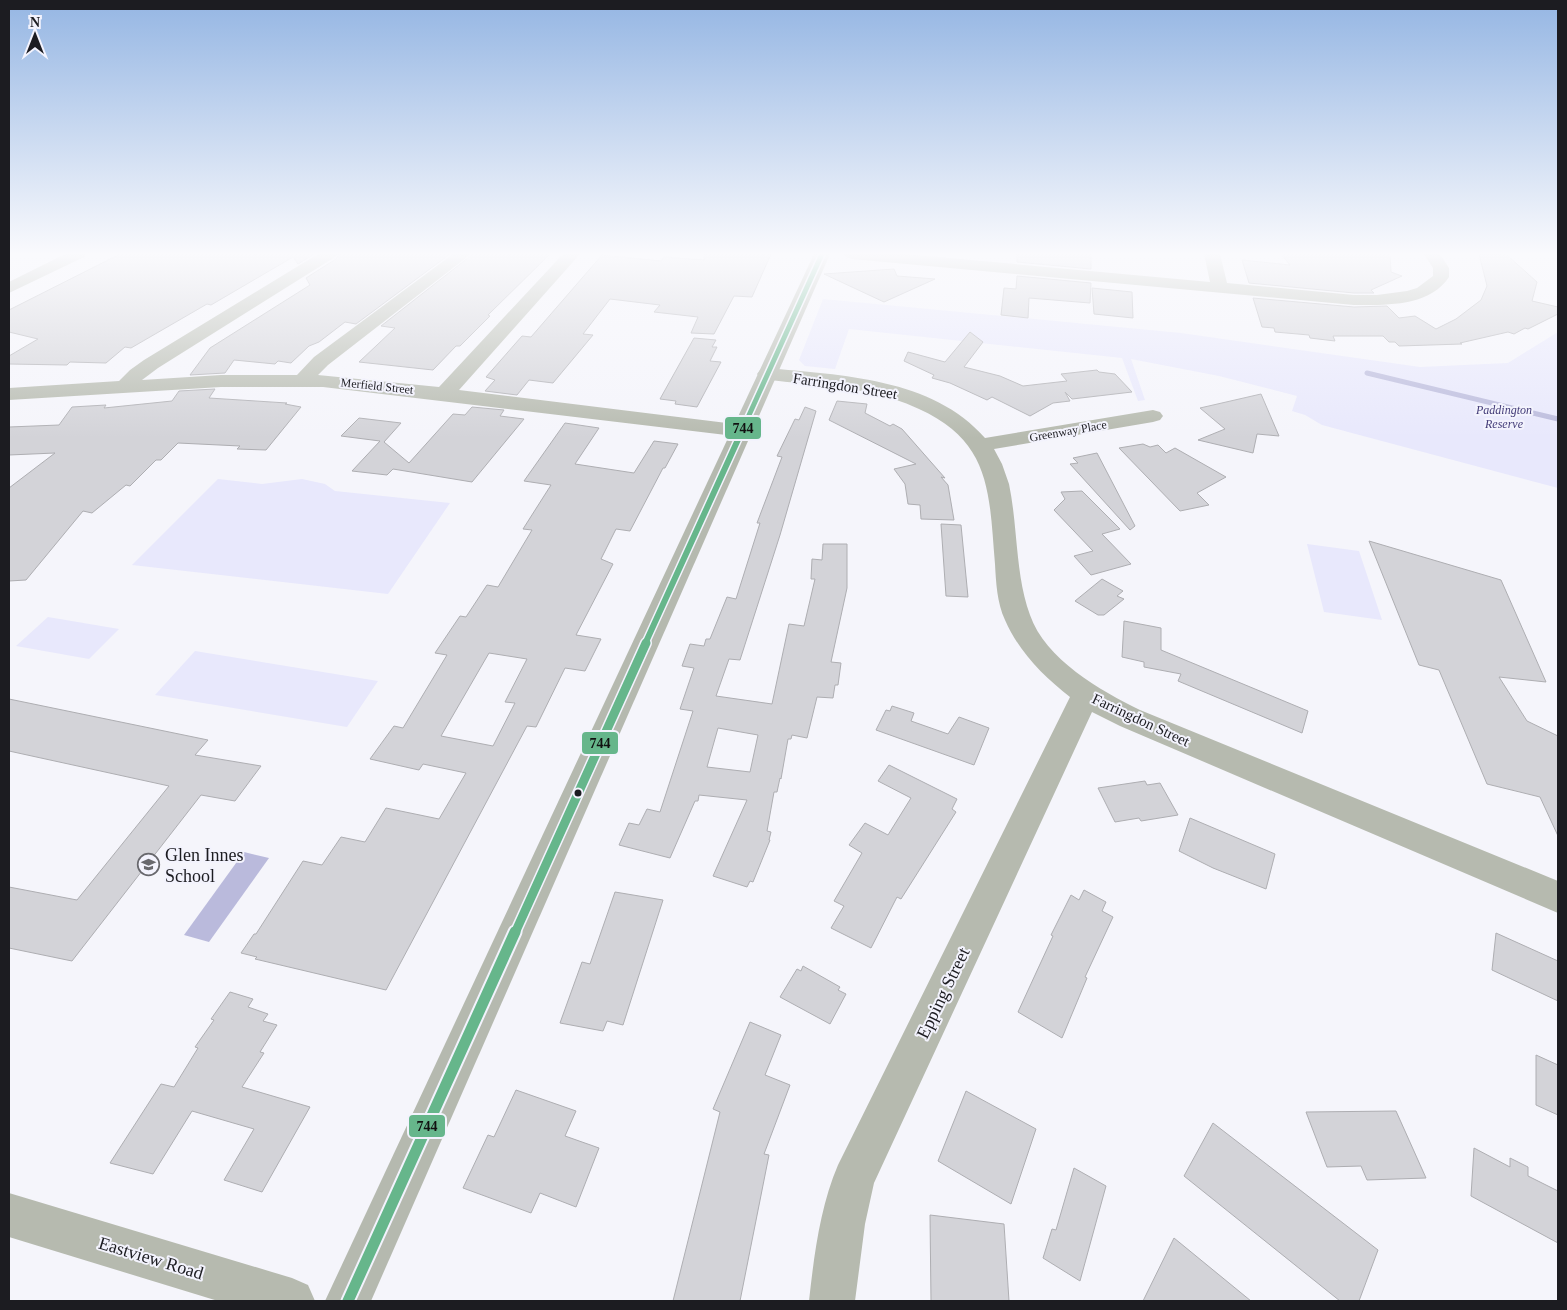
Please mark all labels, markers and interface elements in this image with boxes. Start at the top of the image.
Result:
north arrow [10,10,60,60]
text: N [30,15,40,30]
street label: Farringdon Street [792,370,899,402]
street label: Merfield Street [340,375,415,397]
park label: Paddington Reserve [1475,403,1532,431]
line badge: 744 [724,416,762,440]
street label: Greenway Place [1028,417,1108,445]
text: 744 [733,421,754,436]
street label: Farringdon Street [1090,690,1193,750]
line badge: 744 [581,731,619,755]
text: 744 [590,736,611,751]
unlabelled marker [573,788,583,798]
place label: Glen Innes School [165,845,243,886]
school or university icon: Glen Innes School [137,853,161,877]
street label: Epping Street [912,944,974,1042]
line badge: 744 [408,1114,446,1138]
text: 744 [417,1119,438,1134]
street label: Eastview Road [96,1233,206,1283]

